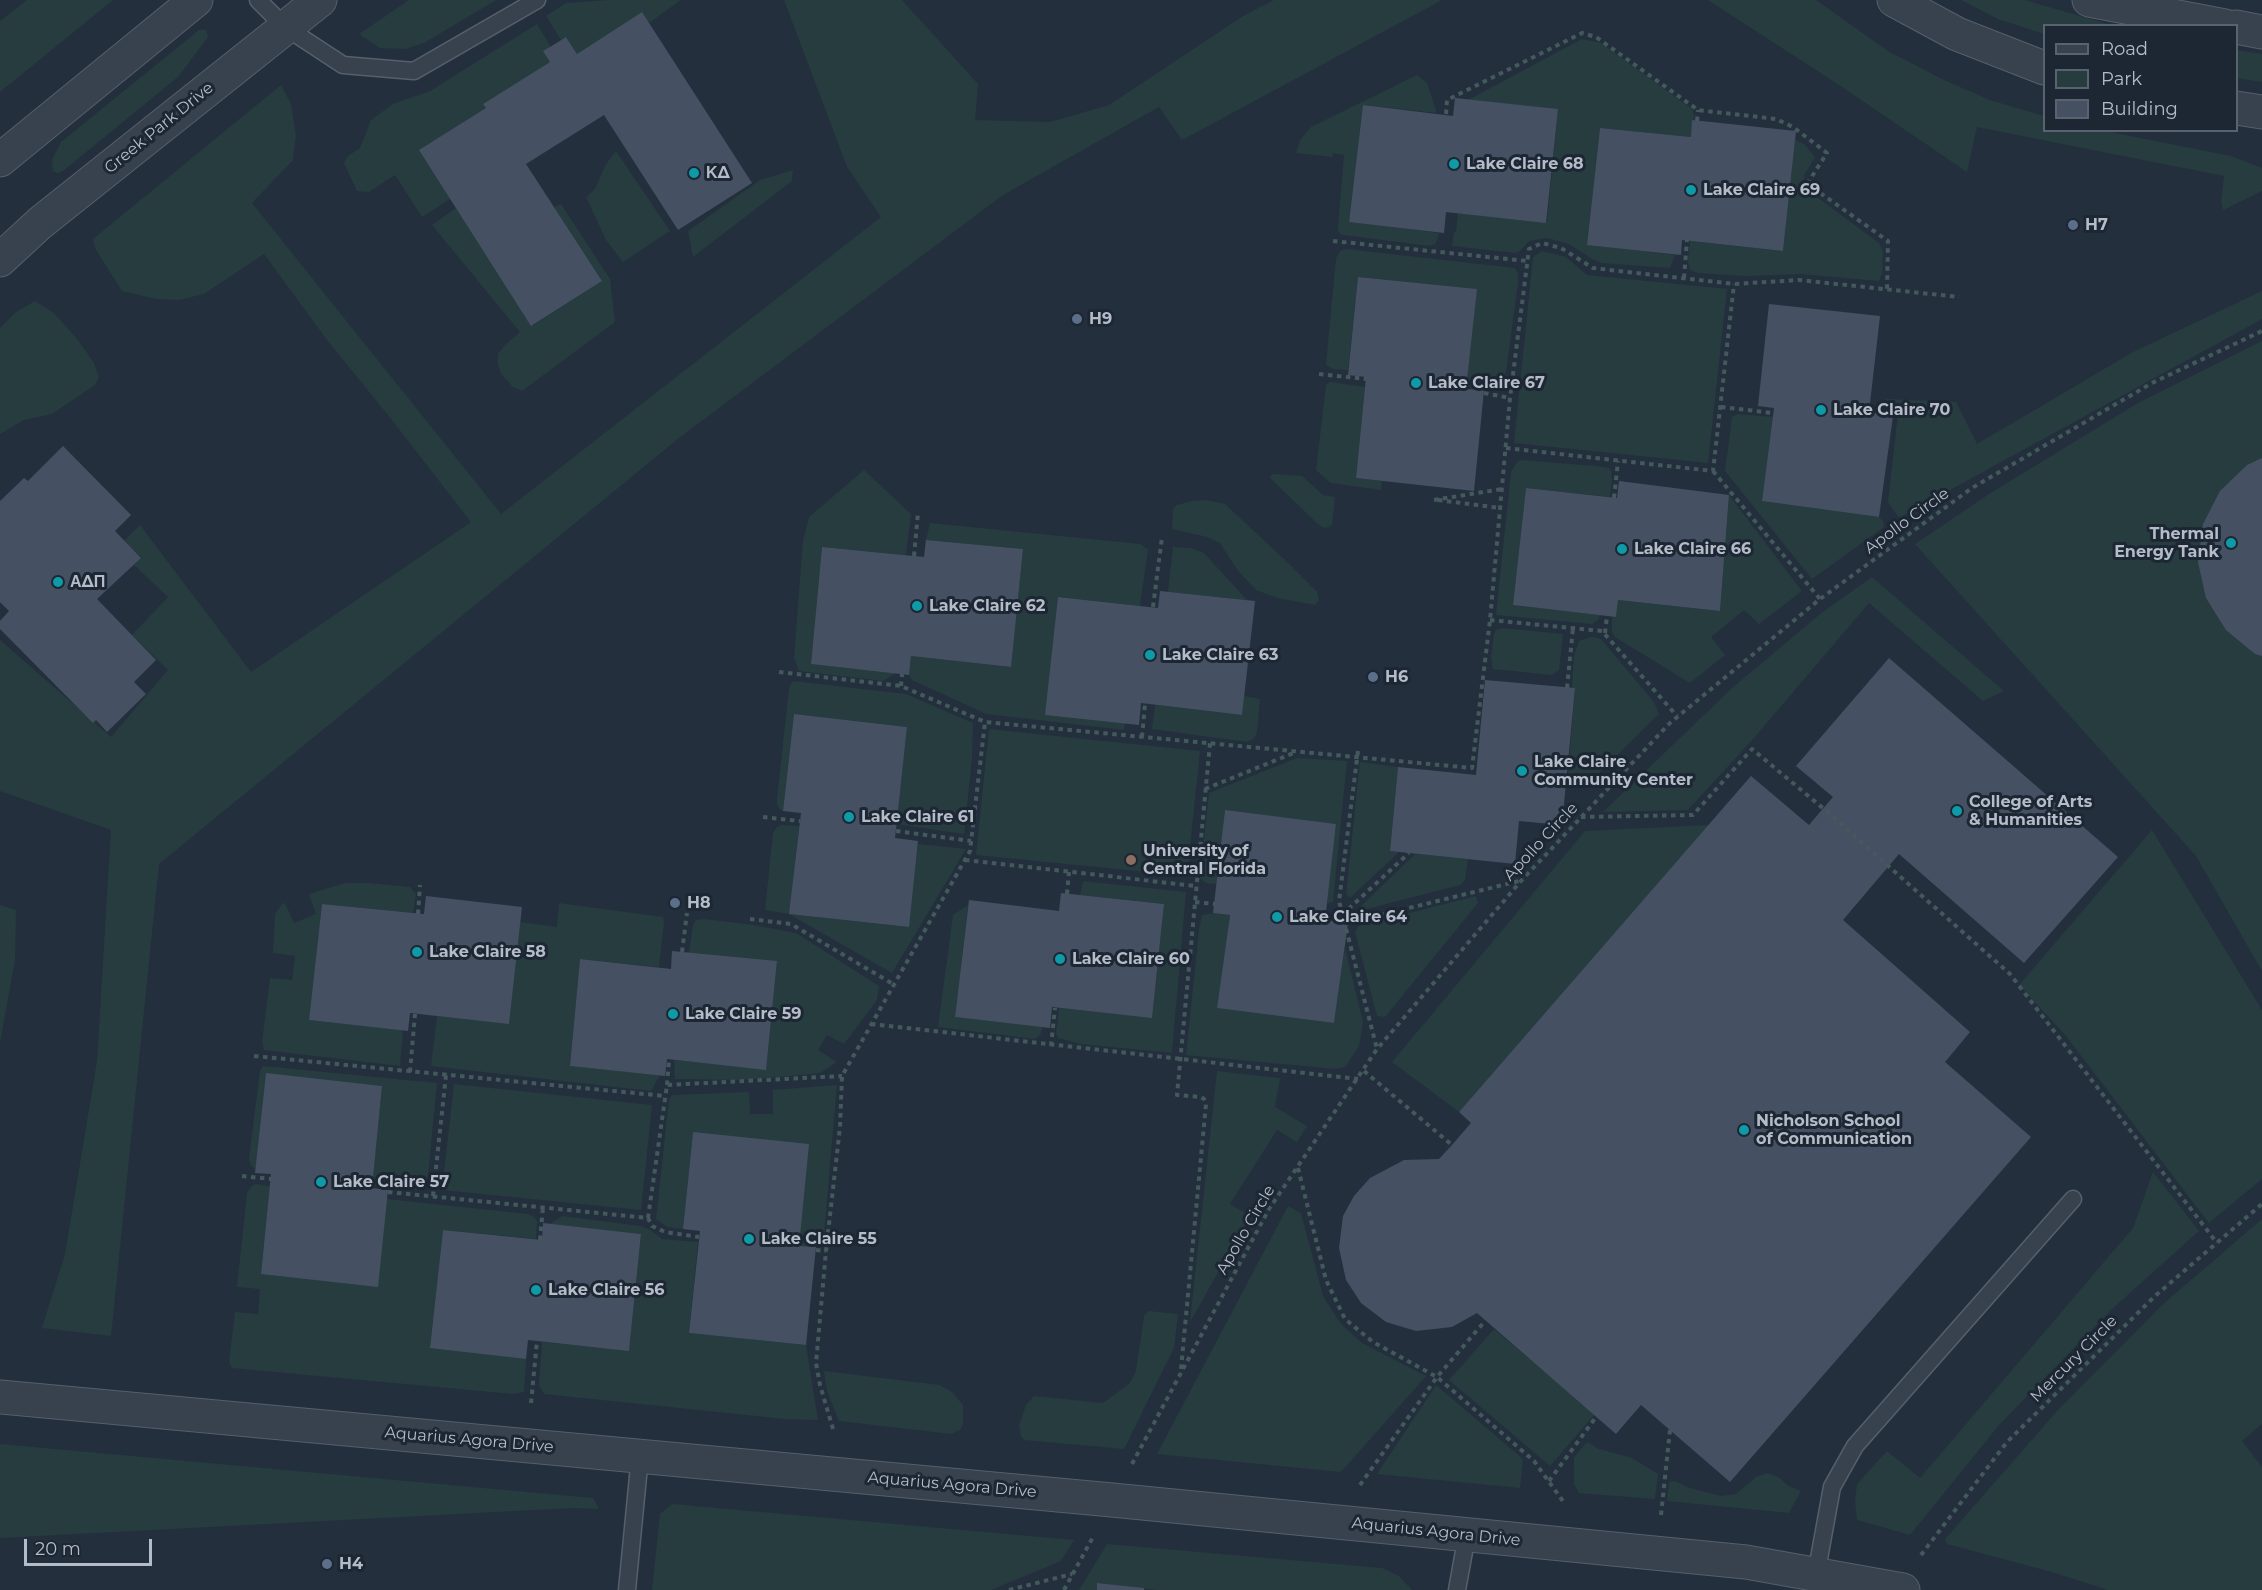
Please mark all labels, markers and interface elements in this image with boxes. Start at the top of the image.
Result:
legend [2043,24,2238,132]
text: Road [2101,38,2148,60]
text: Park [2101,68,2142,90]
street label: Greek Park Drive [101,78,217,178]
text: Building [2101,98,2178,120]
place label: Lake Claire 68 [1466,154,1584,174]
marker: Lake Claire 68 [1447,157,1461,171]
place label: ΚΔ [706,163,730,183]
marker: ΚΔ [687,166,701,180]
place label: Lake Claire 69 [1703,180,1820,200]
marker: Lake Claire 69 [1684,183,1698,197]
place label: H7 [2085,215,2108,235]
marker: H7 [2066,218,2080,232]
place label: H9 [1089,309,1112,329]
marker: H9 [1070,312,1084,326]
place label: Lake Claire 67 [1428,373,1545,393]
marker: Lake Claire 67 [1409,376,1423,390]
place label: Lake Claire 70 [1833,400,1950,420]
marker: Lake Claire 70 [1814,403,1828,417]
street label: Apollo Circle [1861,484,1953,558]
place label: Thermal Energy Tank [2114,524,2219,562]
marker: Thermal Energy Tank [2224,536,2238,550]
place label: Lake Claire 66 [1634,539,1751,559]
marker: Lake Claire 66 [1615,542,1629,556]
place label: ΑΔΠ [70,572,105,592]
marker: ΑΔΠ [51,575,65,589]
place label: Lake Claire 62 [929,596,1045,616]
marker: Lake Claire 62 [910,599,924,613]
place label: Lake Claire 63 [1162,645,1278,665]
marker: Lake Claire 63 [1143,648,1157,662]
place label: H6 [1385,667,1408,687]
marker: H6 [1366,670,1380,684]
place label: Lake Claire Community Center [1534,752,1693,790]
marker: Lake Claire Community Center [1515,764,1529,778]
place label: College of Arts & Humanities [1969,792,2092,830]
street label: Apollo Circle [1500,799,1582,885]
marker: College of Arts & Humanities [1950,804,1964,818]
place label: Lake Claire 61 [861,807,974,827]
marker: Lake Claire 61 [842,810,856,824]
place label: University of Central Florida [1143,841,1266,879]
marker: University of Central Florida [1124,853,1138,867]
place label: H8 [687,893,710,913]
marker: H8 [668,896,682,910]
place label: Lake Claire 64 [1289,907,1407,927]
marker: Lake Claire 64 [1270,910,1284,924]
place label: Lake Claire 58 [429,942,546,962]
marker: Lake Claire 58 [410,945,424,959]
place label: Lake Claire 60 [1072,949,1190,969]
marker: Lake Claire 60 [1053,952,1067,966]
place label: Lake Claire 59 [685,1004,802,1024]
marker: Lake Claire 59 [666,1007,680,1021]
place label: Nicholson School of Communication [1756,1111,1912,1149]
marker: Nicholson School of Communication [1737,1123,1751,1137]
place label: Lake Claire 57 [333,1172,449,1192]
marker: Lake Claire 57 [314,1175,328,1189]
street label: Apollo Circle [1213,1182,1279,1278]
place label: Lake Claire 55 [761,1229,877,1249]
marker: Lake Claire 55 [742,1232,756,1246]
place label: Lake Claire 56 [548,1280,665,1300]
marker: Lake Claire 56 [529,1283,543,1297]
street label: Mercury Circle [2027,1312,2121,1406]
street label: Aquarius Agora Drive [384,1423,554,1457]
street label: Aquarius Agora Drive [867,1468,1037,1502]
street label: Aquarius Agora Drive [1351,1514,1521,1550]
scale bar [27,1527,154,1565]
text: 20 m [35,1538,81,1560]
place label: H4 [339,1554,363,1574]
marker: H4 [320,1557,334,1571]

